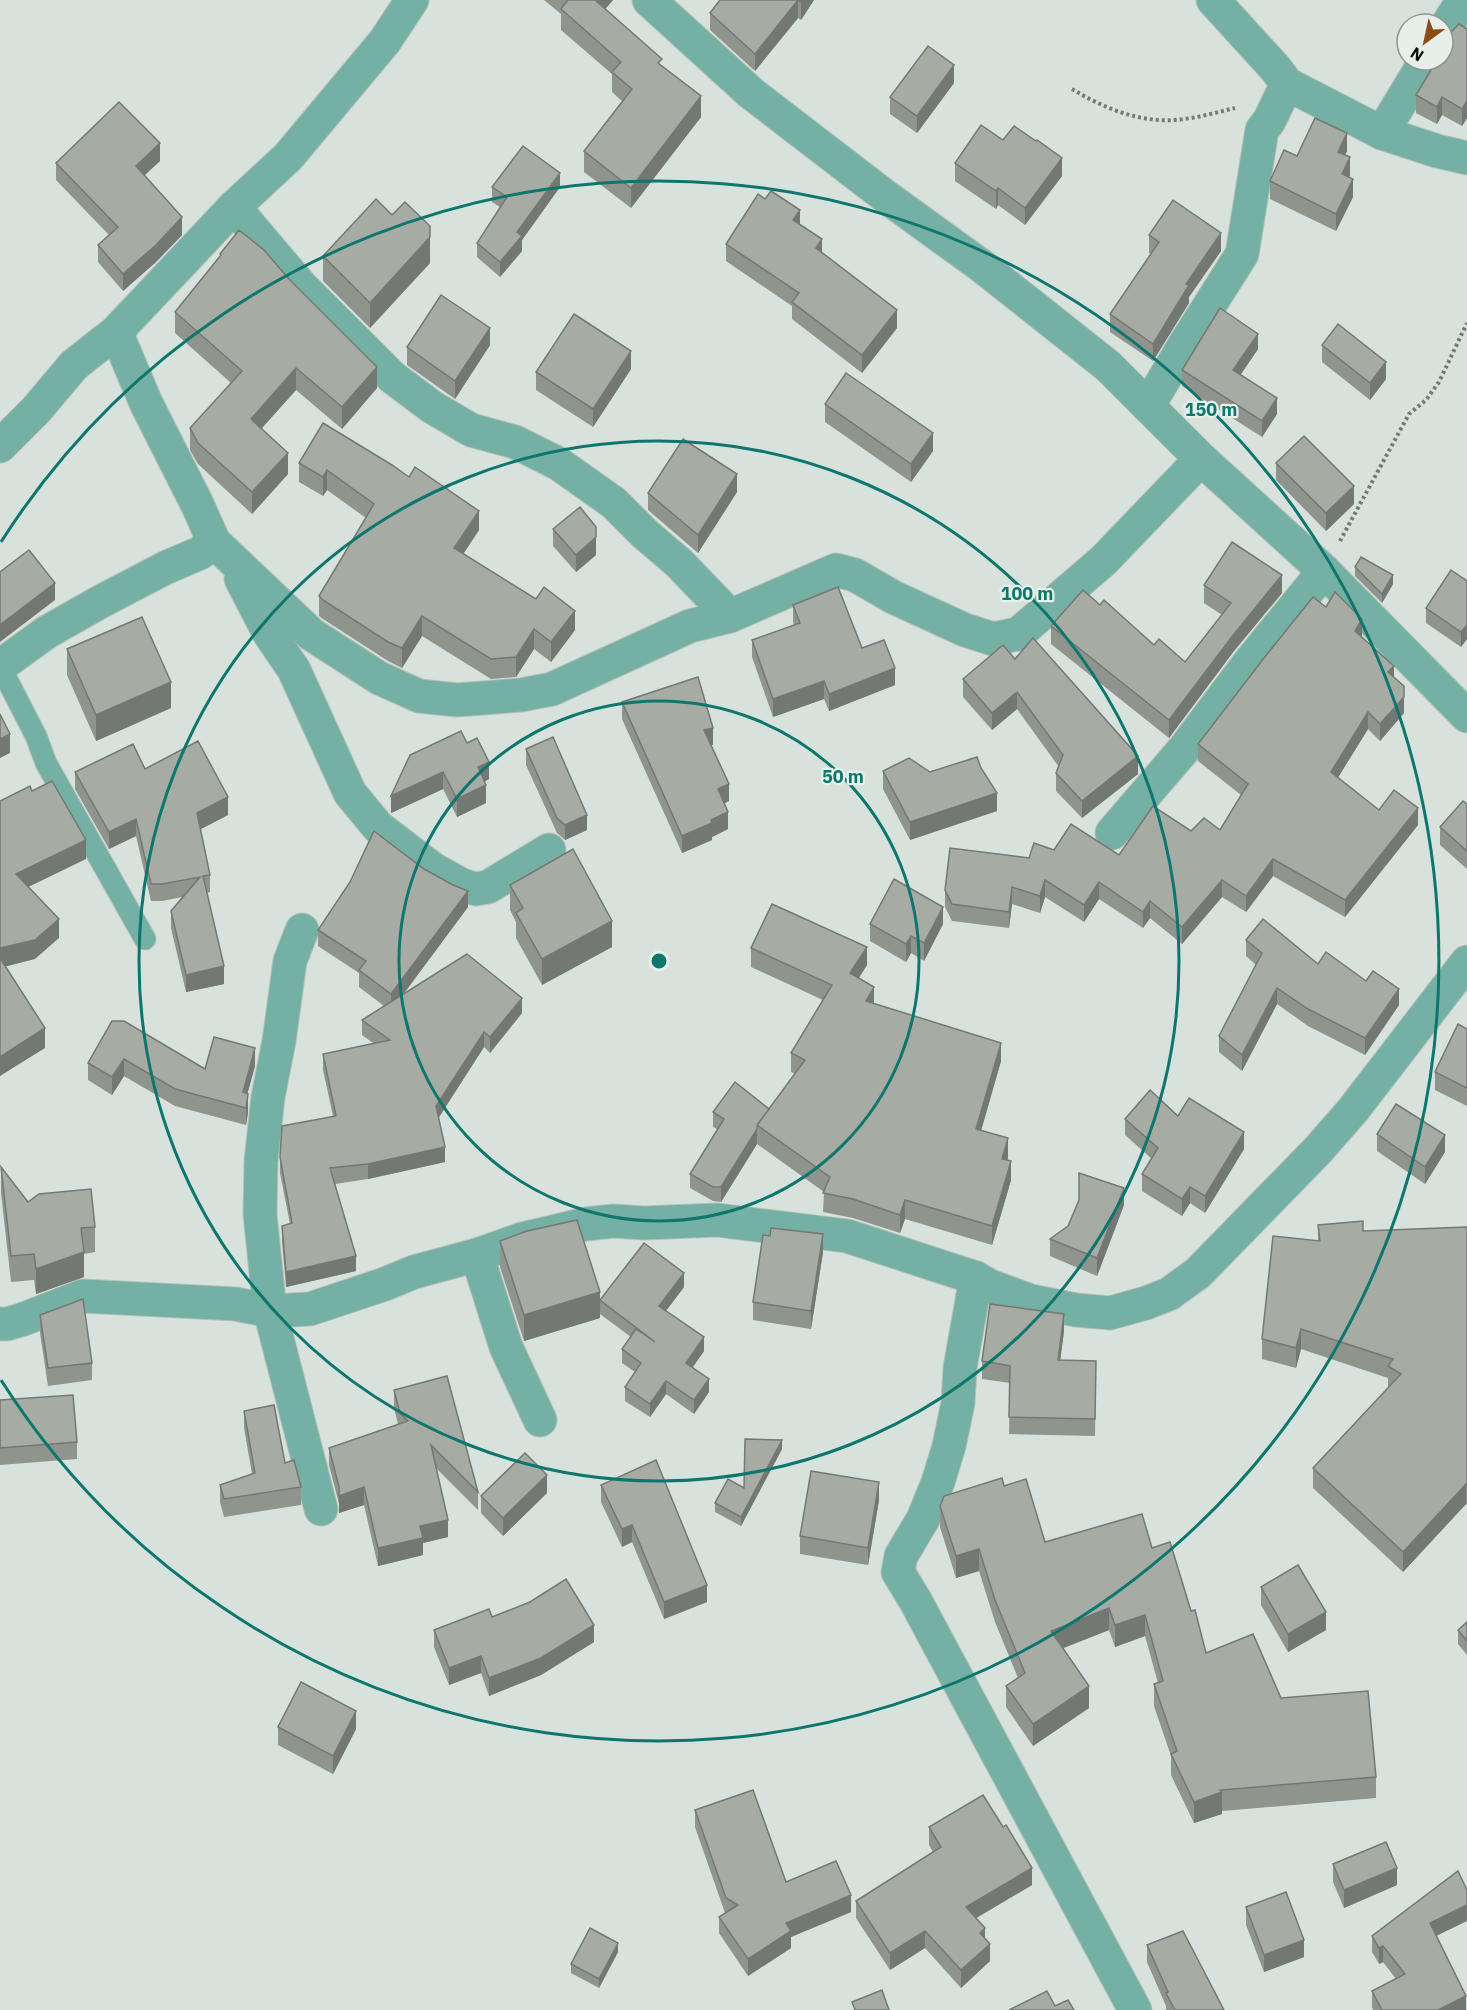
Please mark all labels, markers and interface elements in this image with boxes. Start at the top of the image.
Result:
north arrow [1395,12,1455,72]
text: N [1407,43,1427,66]
text: 150 m [1185,398,1237,421]
text: 100 m [1001,582,1053,605]
text: 50 m [822,765,864,788]
centre of rings [649,951,669,971]

